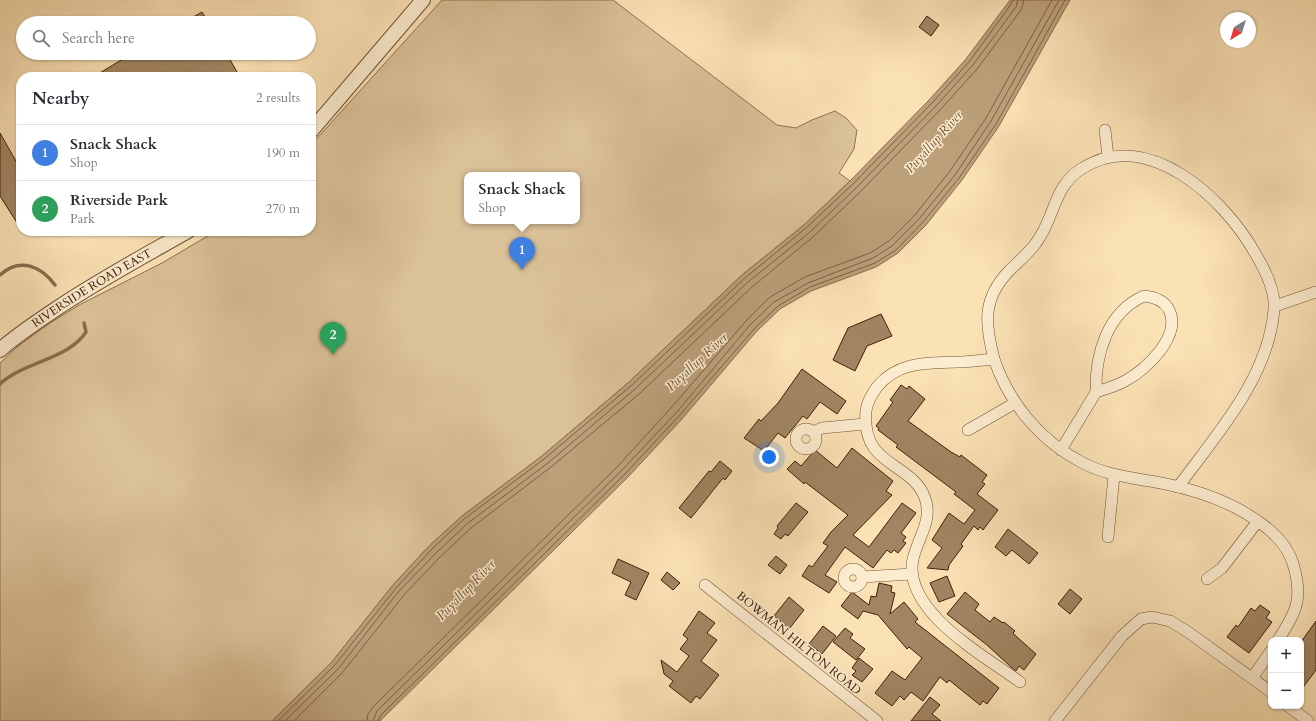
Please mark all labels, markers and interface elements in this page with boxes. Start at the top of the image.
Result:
north arrow [1220,12,1256,48]
search box [16,16,316,60]
icon: search [30,27,52,49]
text: Search here [62,28,135,48]
text: Nearby [32,87,89,110]
text: 2 results [256,89,300,107]
water label: Puyallup River [901,106,967,177]
text: Snack Shack [70,134,157,154]
text: 1 [42,144,48,162]
text: 190 m [266,144,300,162]
text: Shop [70,154,98,172]
popup [464,172,580,224]
text: Snack Shack [478,179,566,199]
text: Riverside Park [70,190,168,210]
text: Shop [478,199,506,217]
text: 2 [42,200,48,218]
text: 270 m [266,200,300,218]
text: Park [70,210,95,228]
pin: 1 [509,237,535,270]
street label: RIVERSIDE ROAD EAST [28,245,155,331]
pin: 2 [320,322,346,355]
water label: Puyallup River [662,328,732,395]
your location [759,447,779,467]
water label: Puyallup River [432,555,500,624]
street label: BOWMAN HILTON ROAD [733,588,865,698]
map controls [1268,637,1304,709]
button: + [1268,637,1304,673]
button: − [1268,673,1304,709]

